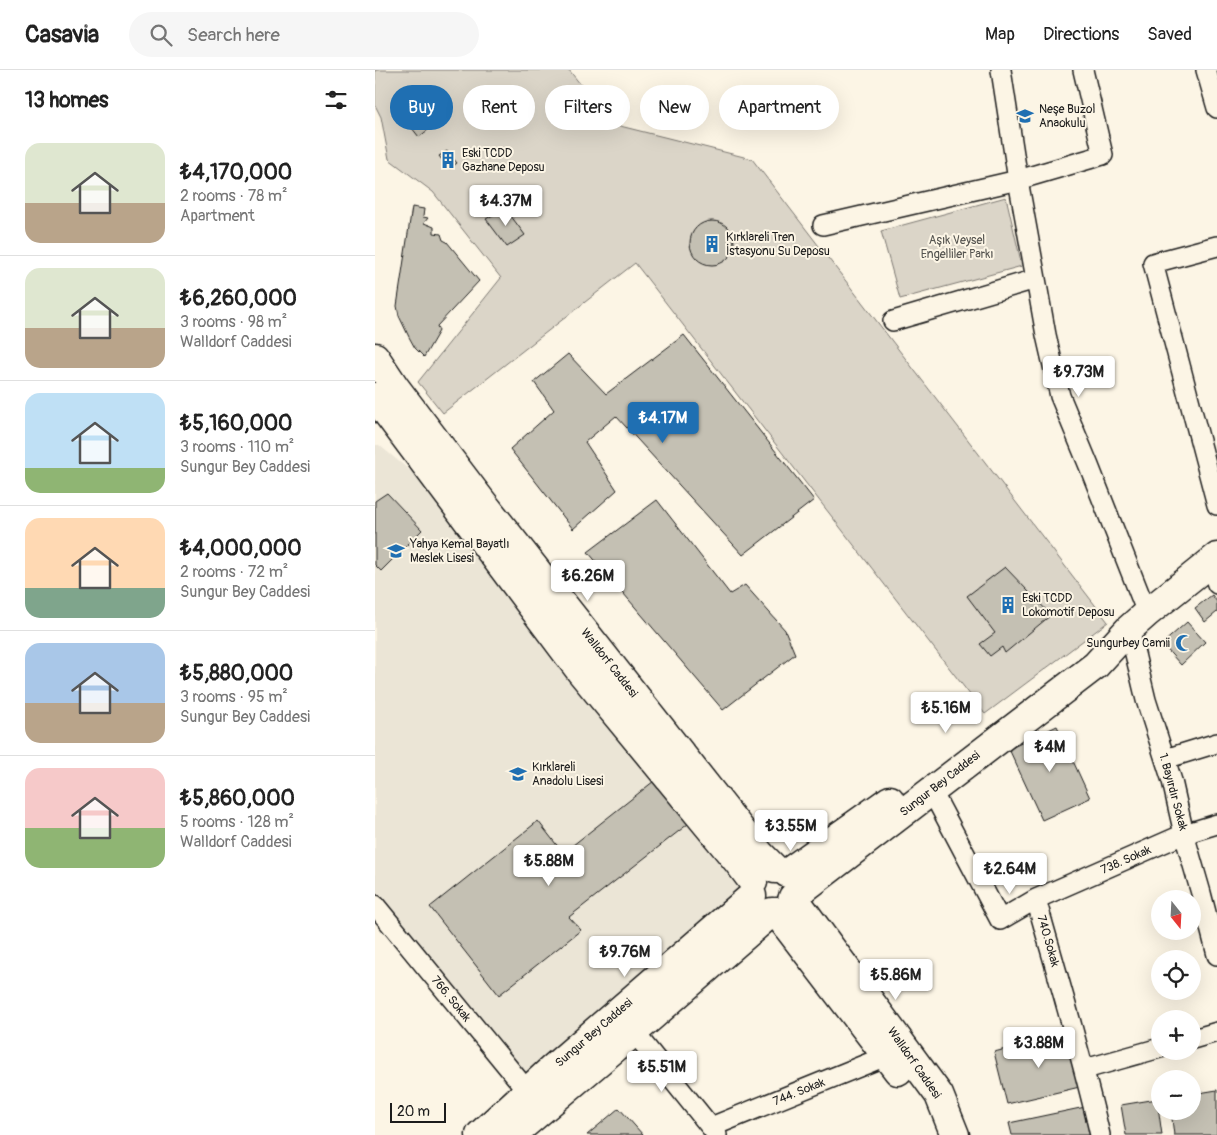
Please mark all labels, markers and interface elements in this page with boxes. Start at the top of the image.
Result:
search box [129,12,479,57]
text: Casavia [25,20,99,49]
icon: search [147,21,175,49]
text: Search here [187,23,280,47]
text: Map [985,23,1015,46]
text: Directions [1043,23,1119,46]
text: Saved [1147,23,1192,46]
chip: Buy [390,85,453,130]
chip: Rent [463,85,535,130]
chip: Filters [545,85,630,130]
chip: New [640,85,709,130]
chip: Apartment [719,85,839,130]
icon: filters [322,86,350,114]
text: 13 homes [25,87,108,114]
place label: Neşe Buzol Anaokulu [1039,102,1095,131]
school or university icon: Neşe Buzol Anaokulu [1015,106,1035,126]
place label: Eski TCDD Gazhane Deposu [462,146,545,175]
building icon: Eski TCDD Gazhane Deposu [438,150,458,170]
text: ₺4,170,000 [180,159,292,186]
icon: home [65,163,125,223]
pin: ₺4.37M [465,184,547,227]
text: 2 rooms · 78 m² [180,186,287,206]
text: ₺4.37M [480,191,532,211]
text: Apartment [180,206,255,226]
place label: Kırklareli Tren İstasyonu Su Deposu [726,230,830,259]
park label: Aşık Veysel Engelliler Parkı [921,233,993,262]
building icon: Kırklareli Tren İstasyonu Su Deposu [702,234,722,254]
text: ₺6,260,000 [180,285,297,312]
icon: home [65,288,125,348]
text: 3 rooms · 98 m² [180,312,287,332]
text: Walldorf Caddesi [180,332,292,352]
pin: ₺9.73M [1038,356,1120,398]
text: ₺9.73M [1054,362,1104,382]
pin: ₺4.17M [622,402,704,444]
text: ₺4.17M [639,408,687,428]
text: ₺5,160,000 [180,410,292,437]
icon: home [65,413,125,473]
text: 3 rooms · 110 m² [180,437,294,457]
text: Sungur Bey Caddesi [180,457,310,477]
text: ₺4,000,000 [180,535,302,562]
place label: Yahya Kemal Bayatlı Meslek Lisesi [409,537,509,566]
icon: home [65,538,125,598]
school or university icon: Yahya Kemal Bayatlı Meslek Lisesi [386,541,406,561]
pin: ₺6.26M [547,560,629,602]
text: 2 rooms · 72 m² [180,562,288,582]
text: ₺6.26M [562,566,614,586]
text: Sungur Bey Caddesi [180,582,310,602]
place label: Eski TCDD Lokomotif Deposu [1022,591,1115,620]
building icon: Eski TCDD Lokomotif Deposu [998,595,1018,615]
street label: Walldorf Caddesi [577,625,641,701]
mosque icon: Sungurbey Camii [1174,633,1194,653]
place label: Sungurbey Camii [1086,636,1170,651]
text: ₺5,880,000 [180,660,293,687]
icon: home [65,663,125,723]
text: 3 rooms · 95 m² [180,687,288,707]
pin: ₺5.16M [905,692,987,734]
text: ₺5.16M [922,698,970,718]
text: Sungur Bey Caddesi [180,707,310,727]
pin: ₺4M [1026,730,1074,773]
text: ₺4M [1035,737,1065,757]
street label: Sungur Bey Caddesi [897,748,983,820]
street label: 1. Bayırdır Sokak [1155,752,1191,832]
place label: Kırklareli Anadolu Lisesi [532,760,603,789]
school or university icon: Kırklareli Anadolu Lisesi [508,764,528,784]
text: ₺5,860,000 [180,785,295,812]
icon: home [65,788,125,848]
pin: ₺3.55M [750,810,832,852]
text: 5 rooms · 128 m² [180,812,294,832]
text: ₺3.55M [766,816,816,836]
text: Walldorf Caddesi [180,832,292,852]
street label: 738. Sokak [1099,842,1153,878]
pin: ₺5.88M [508,844,590,887]
text: ₺5.88M [524,851,574,871]
pin: ₺2.64M [969,852,1051,895]
text: ₺2.64M [984,859,1036,879]
north arrow [1151,890,1201,940]
map controls [1151,890,1201,1120]
street label: 740.Sokak [1033,913,1063,969]
pin: ₺9.76M [584,936,666,978]
text: ₺9.76M [600,942,650,962]
button: locate [1151,950,1201,1000]
pin: ₺5.86M [855,958,937,1001]
text: ₺5.86M [871,965,921,985]
street label: 766. Sokak [428,973,474,1025]
street label: Sungur Bey Caddesi [552,995,636,1071]
button: + [1151,1010,1201,1060]
street label: Walldorf Caddesi [884,1024,944,1102]
pin: ₺3.88M [998,1026,1080,1069]
text: ₺3.88M [1014,1033,1064,1053]
pin: ₺5.51M [621,1050,703,1093]
text: ₺5.51M [638,1057,686,1077]
button: − [1151,1070,1201,1120]
street label: 744. Sokak [771,1075,827,1109]
scale bar [390,1100,446,1123]
text: 20 m [397,1103,430,1120]

